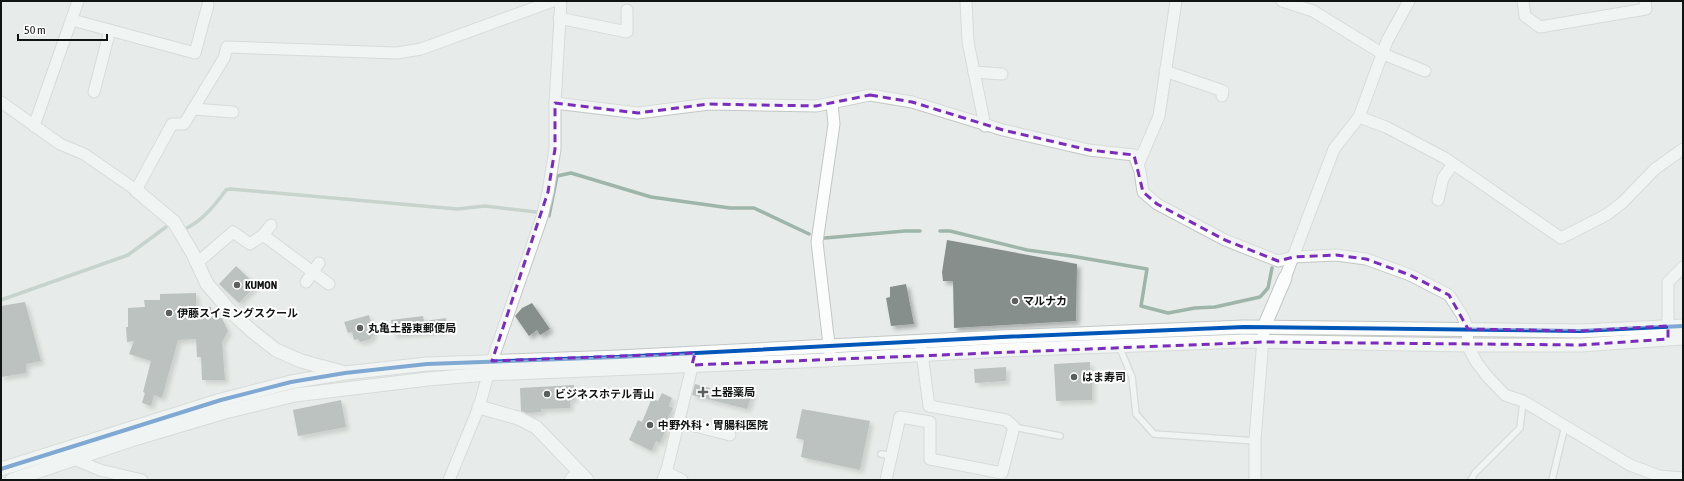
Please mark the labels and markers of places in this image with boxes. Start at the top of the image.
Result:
place label: KUMON [245,279,277,291]
marker: KUMON [232,280,242,290]
place label: マルナカ [1023,295,1067,307]
marker: マルナカ [1010,296,1020,306]
place label: 伊藤スイミングスクール [177,307,298,319]
marker: 伊藤スイミングスクール [164,308,174,318]
place label: 丸亀土器東郵便局 [368,322,456,334]
marker: 丸亀土器東郵便局 [355,323,365,333]
place label: はま寿司 [1082,371,1126,383]
marker: はま寿司 [1069,372,1079,382]
place label: 土器薬局 [711,386,755,398]
marker: 土器薬局 [698,387,708,397]
place label: ビジネスホテル青山 [555,388,654,400]
marker: ビジネスホテル青山 [542,389,552,399]
place label: 中野外科・胃腸科医院 [658,419,768,431]
marker: 中野外科・胃腸科医院 [645,420,655,430]

